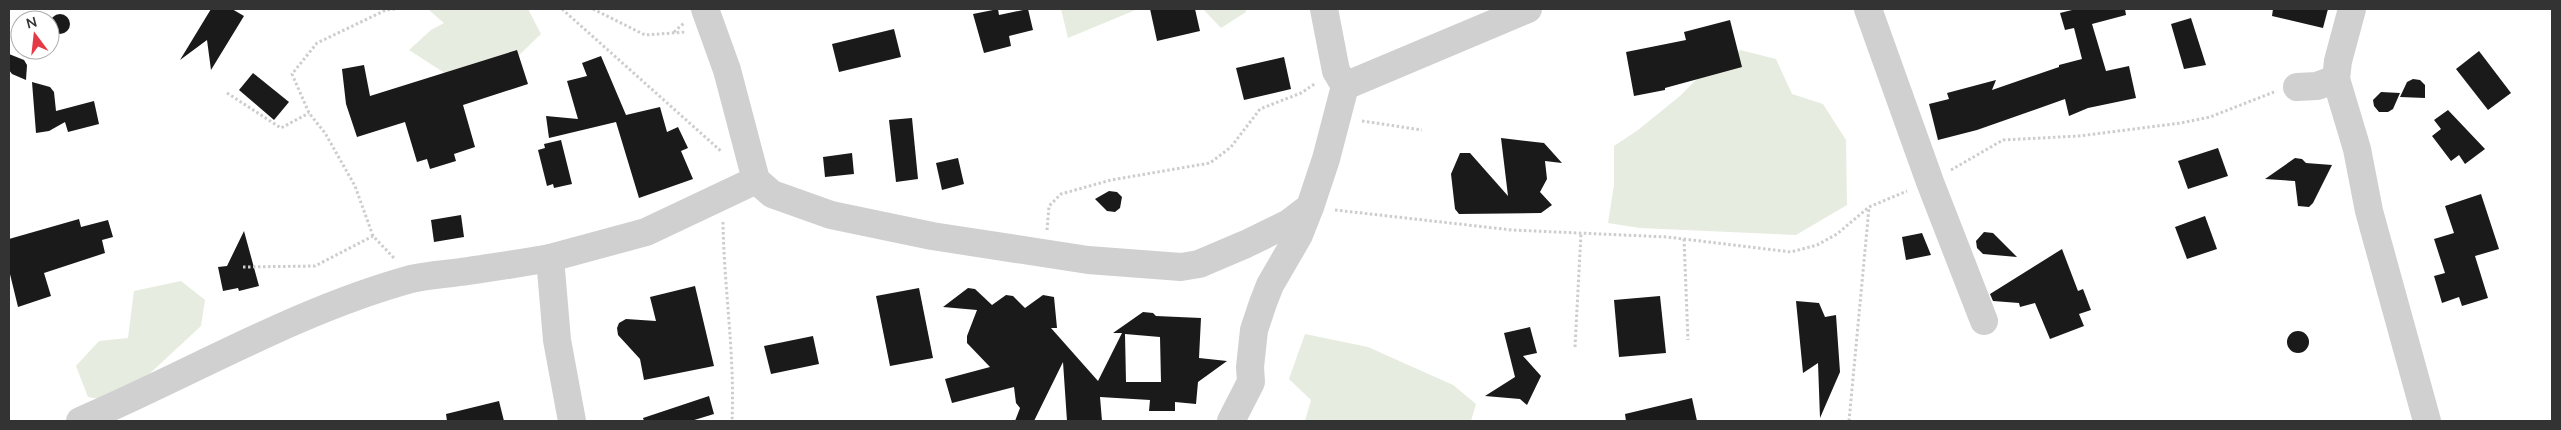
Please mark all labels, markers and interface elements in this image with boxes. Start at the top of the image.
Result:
north arrow [10,10,60,60]
text: N [24,12,39,33]

